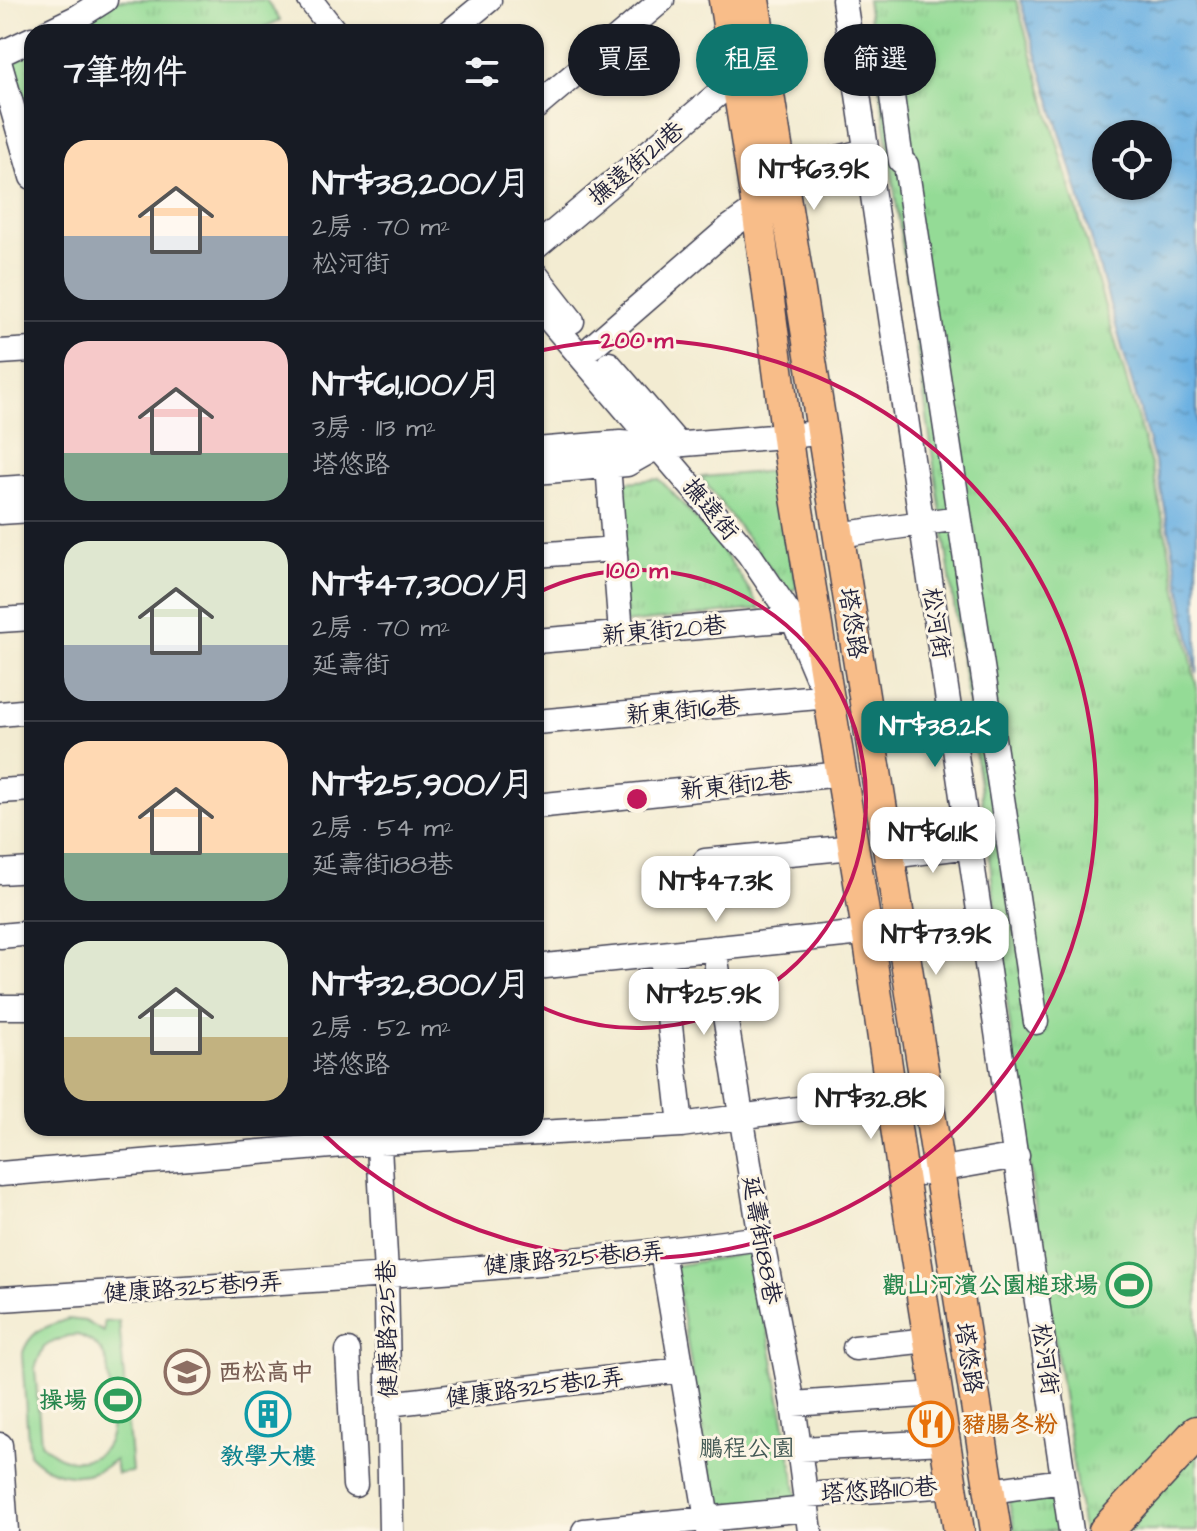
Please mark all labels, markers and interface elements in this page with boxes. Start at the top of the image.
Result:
chip: 買屋 [568,24,680,96]
chip: 租屋 [696,24,808,96]
chip: 篩選 [824,24,936,96]
text: 7筆物件 [64,49,187,97]
icon: filters [460,50,504,94]
street label: 撫遠街211巷 [581,114,692,214]
map controls [1092,120,1172,200]
button: locate [1092,120,1172,200]
pin: NT$63.9K [731,144,897,212]
text: NT$63.9K [759,152,869,188]
text: NT$38,200/月 [312,160,531,208]
icon: home [128,172,224,268]
text: 2房 · 70 m² [312,209,450,245]
text: 松河街 [312,246,390,282]
text: 200 m [600,324,673,358]
text: NT$61,100/月 [312,361,502,409]
icon: home [128,373,224,469]
text: 3房 · 113 m² [312,410,436,446]
text: 塔悠路 [312,447,390,483]
street label: 撫遠街 [674,471,746,548]
text: 100 m [606,554,668,588]
text: NT$47,300/月 [312,561,533,609]
icon: home [128,573,224,669]
street label: 塔悠路 [830,585,874,661]
street label: 松河街 [914,585,958,661]
street label: 新東街20巷 [600,609,728,653]
text: 2房 · 70 m² [312,610,450,646]
text: 延壽街 [312,647,390,683]
street label: 新東街16巷 [625,689,741,733]
pin: NT$38.2K [852,701,1018,769]
text: NT$38.2K [879,709,991,745]
text: NT$25,900/月 [312,761,535,809]
street label: 新東街12巷 [678,763,794,809]
icon: home [128,773,224,869]
centre of rings [623,785,651,813]
pin: NT$61.1K [850,807,1016,875]
text: 2房 · 54 m² [312,810,454,846]
text: NT$61.1K [888,815,978,851]
text: 延壽街188巷 [312,847,453,883]
pin: NT$47.3K [633,856,799,924]
text: NT$47.3K [659,864,773,900]
pin: NT$73.9K [853,909,1019,977]
text: NT$73.9K [881,917,991,953]
text: NT$32,800/月 [312,961,531,1009]
pin: NT$25.9K [621,969,787,1037]
icon: home [128,973,224,1069]
text: NT$25.9K [647,977,761,1013]
text: 2房 · 52 m² [312,1010,451,1046]
text: 塔悠路 [312,1047,390,1083]
pin: NT$32.8K [788,1073,954,1141]
text: NT$32.8K [815,1081,927,1117]
street label: 延壽街188巷 [733,1173,789,1307]
street label: 健康路325巷18弄 [482,1234,666,1284]
street label: 健康路325巷 [370,1259,406,1399]
sports icon: 觀山河濱公園槌球場 [1105,1261,1153,1309]
street label: 健康路325巷19弄 [102,1265,284,1311]
place label: 觀山河濱公園槌球場 [882,1269,1098,1303]
street label: 塔悠路 [946,1320,990,1396]
street label: 松河街 [1023,1321,1067,1397]
school or university icon: 西松高中 [163,1348,211,1396]
place label: 西松高中 [218,1356,314,1390]
street label: 健康路325巷12弄 [444,1360,626,1416]
sports icon: 操場 [94,1376,142,1424]
place label: 操場 [39,1384,87,1418]
building icon: 教學大樓 [244,1390,292,1438]
restaurant icon: 豬腸冬粉 [907,1400,955,1448]
place label: 豬腸冬粉 [962,1408,1058,1442]
park label: 鵬程公園 [699,1432,795,1466]
place label: 教學大樓 [220,1440,316,1474]
street label: 塔悠路110巷 [819,1470,939,1512]

